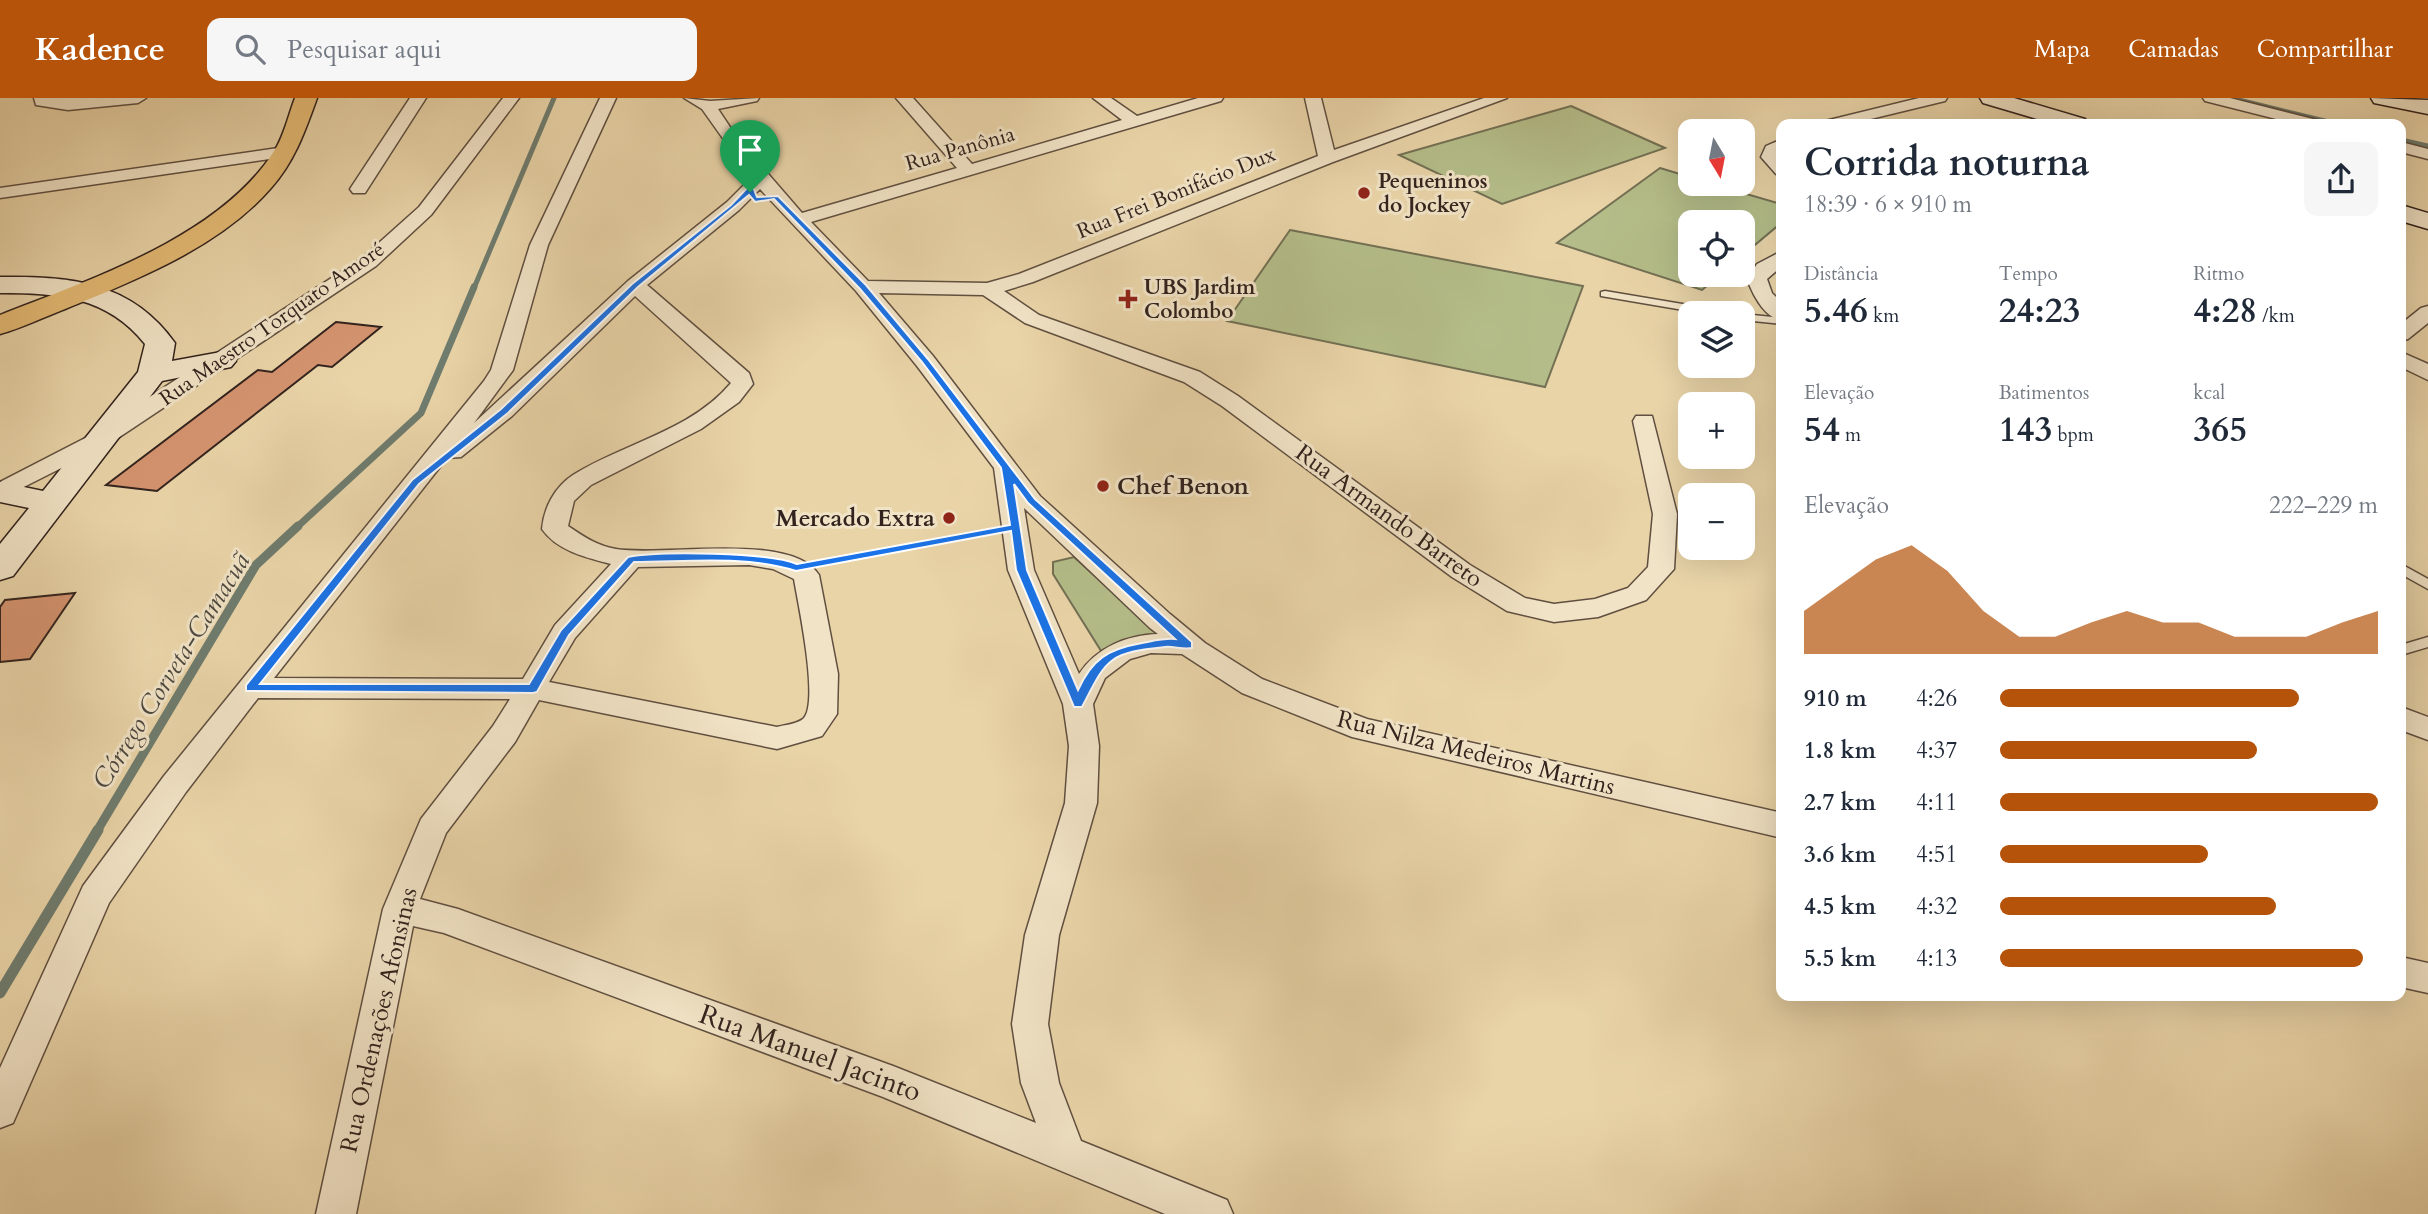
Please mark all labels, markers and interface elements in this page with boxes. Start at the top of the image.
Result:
search box [207,18,697,81]
text: Kadence [35,27,165,72]
icon: search [231,30,269,68]
text: Pesquisar aqui [287,32,442,67]
text: Mapa [2034,33,2090,66]
text: Camadas [2128,33,2219,66]
text: Compartilhar [2257,33,2393,66]
north arrow [1678,119,1755,196]
map controls [1678,119,1755,560]
pin [720,120,780,192]
street label: Rua Panônia [902,120,1018,178]
icon: arrive [731,131,769,169]
text: Corrida noturna [1804,137,2090,189]
street label: Rua Frei Bonifácio Dux [1072,140,1280,246]
button: share [2304,142,2378,216]
place label: Pequeninos do Jockey [1378,167,1488,220]
marker: Pequeninos do Jockey [1356,185,1372,201]
text: 18:39 · 6 × 910 m [1804,189,1972,220]
button: locate [1678,210,1755,287]
street label: Rua Maestro Torquato Amoré [154,235,390,413]
text: Distância [1804,261,1878,287]
text: Tempo [1999,261,2058,287]
text: Ritmo [2193,261,2244,287]
place label: UBS Jardim Colombo [1144,273,1256,326]
text: 5.46 [1804,287,1868,335]
text: 24:23 [1999,287,2081,335]
text: 4:28 [2193,287,2257,335]
marker: UBS Jardim Colombo [1118,289,1138,309]
button: layers [1678,301,1755,378]
text: km [1868,303,1899,329]
text: /km [2257,303,2295,329]
text: Elevação [1804,380,1874,406]
text: Batimentos [1999,380,2089,406]
text: kcal [2193,380,2225,406]
button: + [1678,392,1755,469]
text: 54 [1804,406,1840,454]
text: 143 [1999,406,2052,454]
text: 365 [2193,406,2247,454]
text: m [1840,422,1861,448]
text: bpm [2052,422,2094,448]
street label: Rua Armando Barreto [1288,437,1490,595]
place label: Chef Benon [1117,470,1249,503]
marker: Chef Benon [1095,478,1111,494]
button: − [1678,483,1755,560]
text: Elevação [1804,490,1889,521]
text: 222–229 m [2269,490,2378,521]
place label: Mercado Extra [776,502,935,535]
marker: Mercado Extra [941,510,957,526]
water label: Córrego Corveta-Camacuã [84,545,259,796]
text: 910 m [1804,683,1867,714]
text: 4:26 [1916,683,1957,714]
street label: Rua Nilza Medeiros Martins [1334,702,1618,804]
text: 1.8 km [1804,735,1876,766]
text: 4:37 [1916,735,1957,766]
text: 2.7 km [1804,787,1876,818]
text: 4:11 [1916,787,1957,818]
text: 3.6 km [1804,839,1876,870]
text: 4:51 [1916,839,1957,870]
street label: Rua Ordenações Afonsinas [332,884,426,1156]
text: 4.5 km [1804,891,1876,922]
text: 4:32 [1916,891,1957,922]
text: 5.5 km [1804,943,1876,974]
text: 4:13 [1916,943,1957,974]
street label: Rua Manuel Jacinto [694,995,926,1111]

